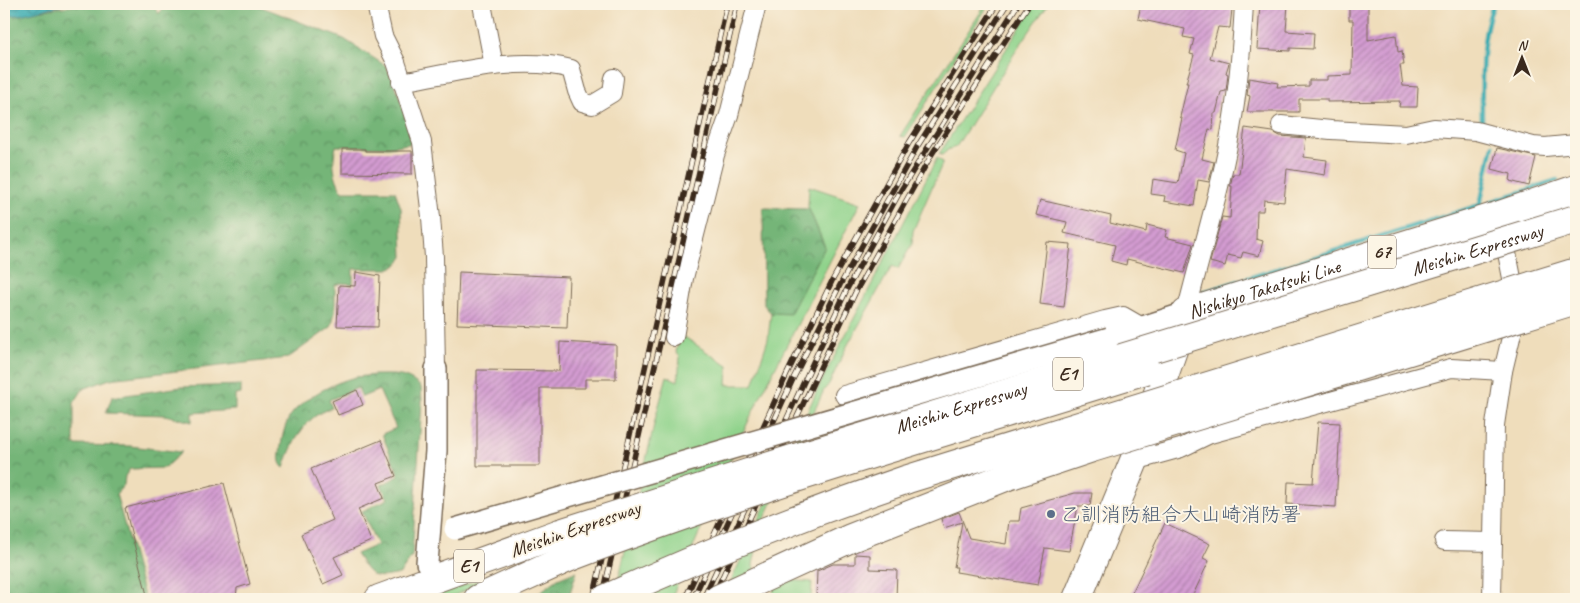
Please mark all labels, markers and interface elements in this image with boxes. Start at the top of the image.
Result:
north arrow [1498,32,1548,82]
text: N [1518,37,1529,54]
street label: Meishin Expressway [1408,217,1548,281]
road number: 67 [1368,236,1396,268]
street label: Nishikyo Takatsuki Line [1185,253,1345,324]
road number: E1 [1053,358,1083,390]
street label: Meishin Expressway [892,375,1031,439]
street label: Meishin Expressway [507,494,645,563]
place label: 乙訓消防組合大山崎消防署 [1061,502,1301,527]
marker: 乙訓消防組合大山崎消防署 [1045,508,1057,520]
road number: E1 [454,550,484,582]

